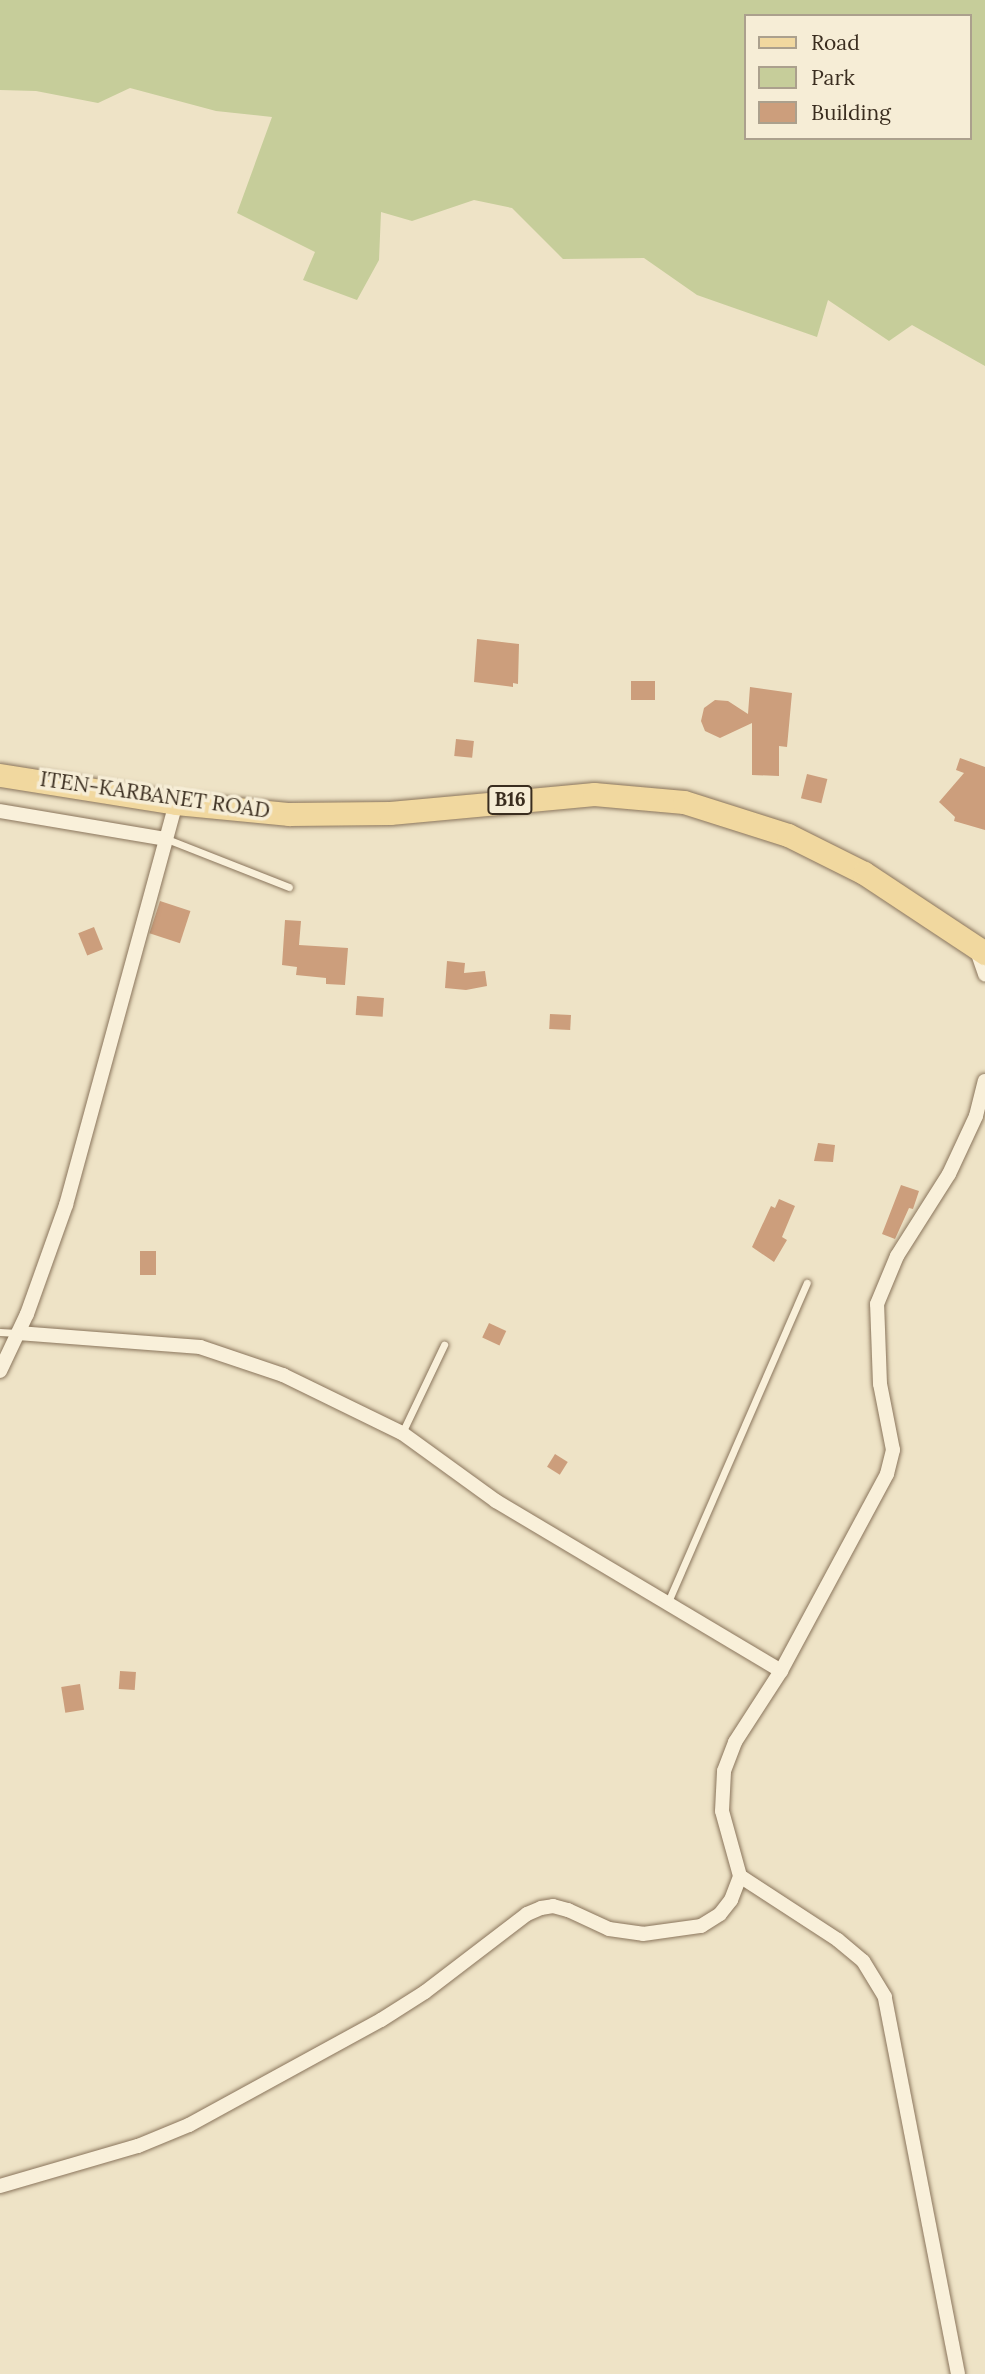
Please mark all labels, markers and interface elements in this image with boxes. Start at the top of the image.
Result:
legend [744,14,971,140]
text: Road [811,29,860,56]
text: Park [811,64,855,91]
text: Building [811,99,891,126]
street label: ITEN-KARBANET ROAD [38,766,272,824]
road number: B16 [487,785,533,816]

